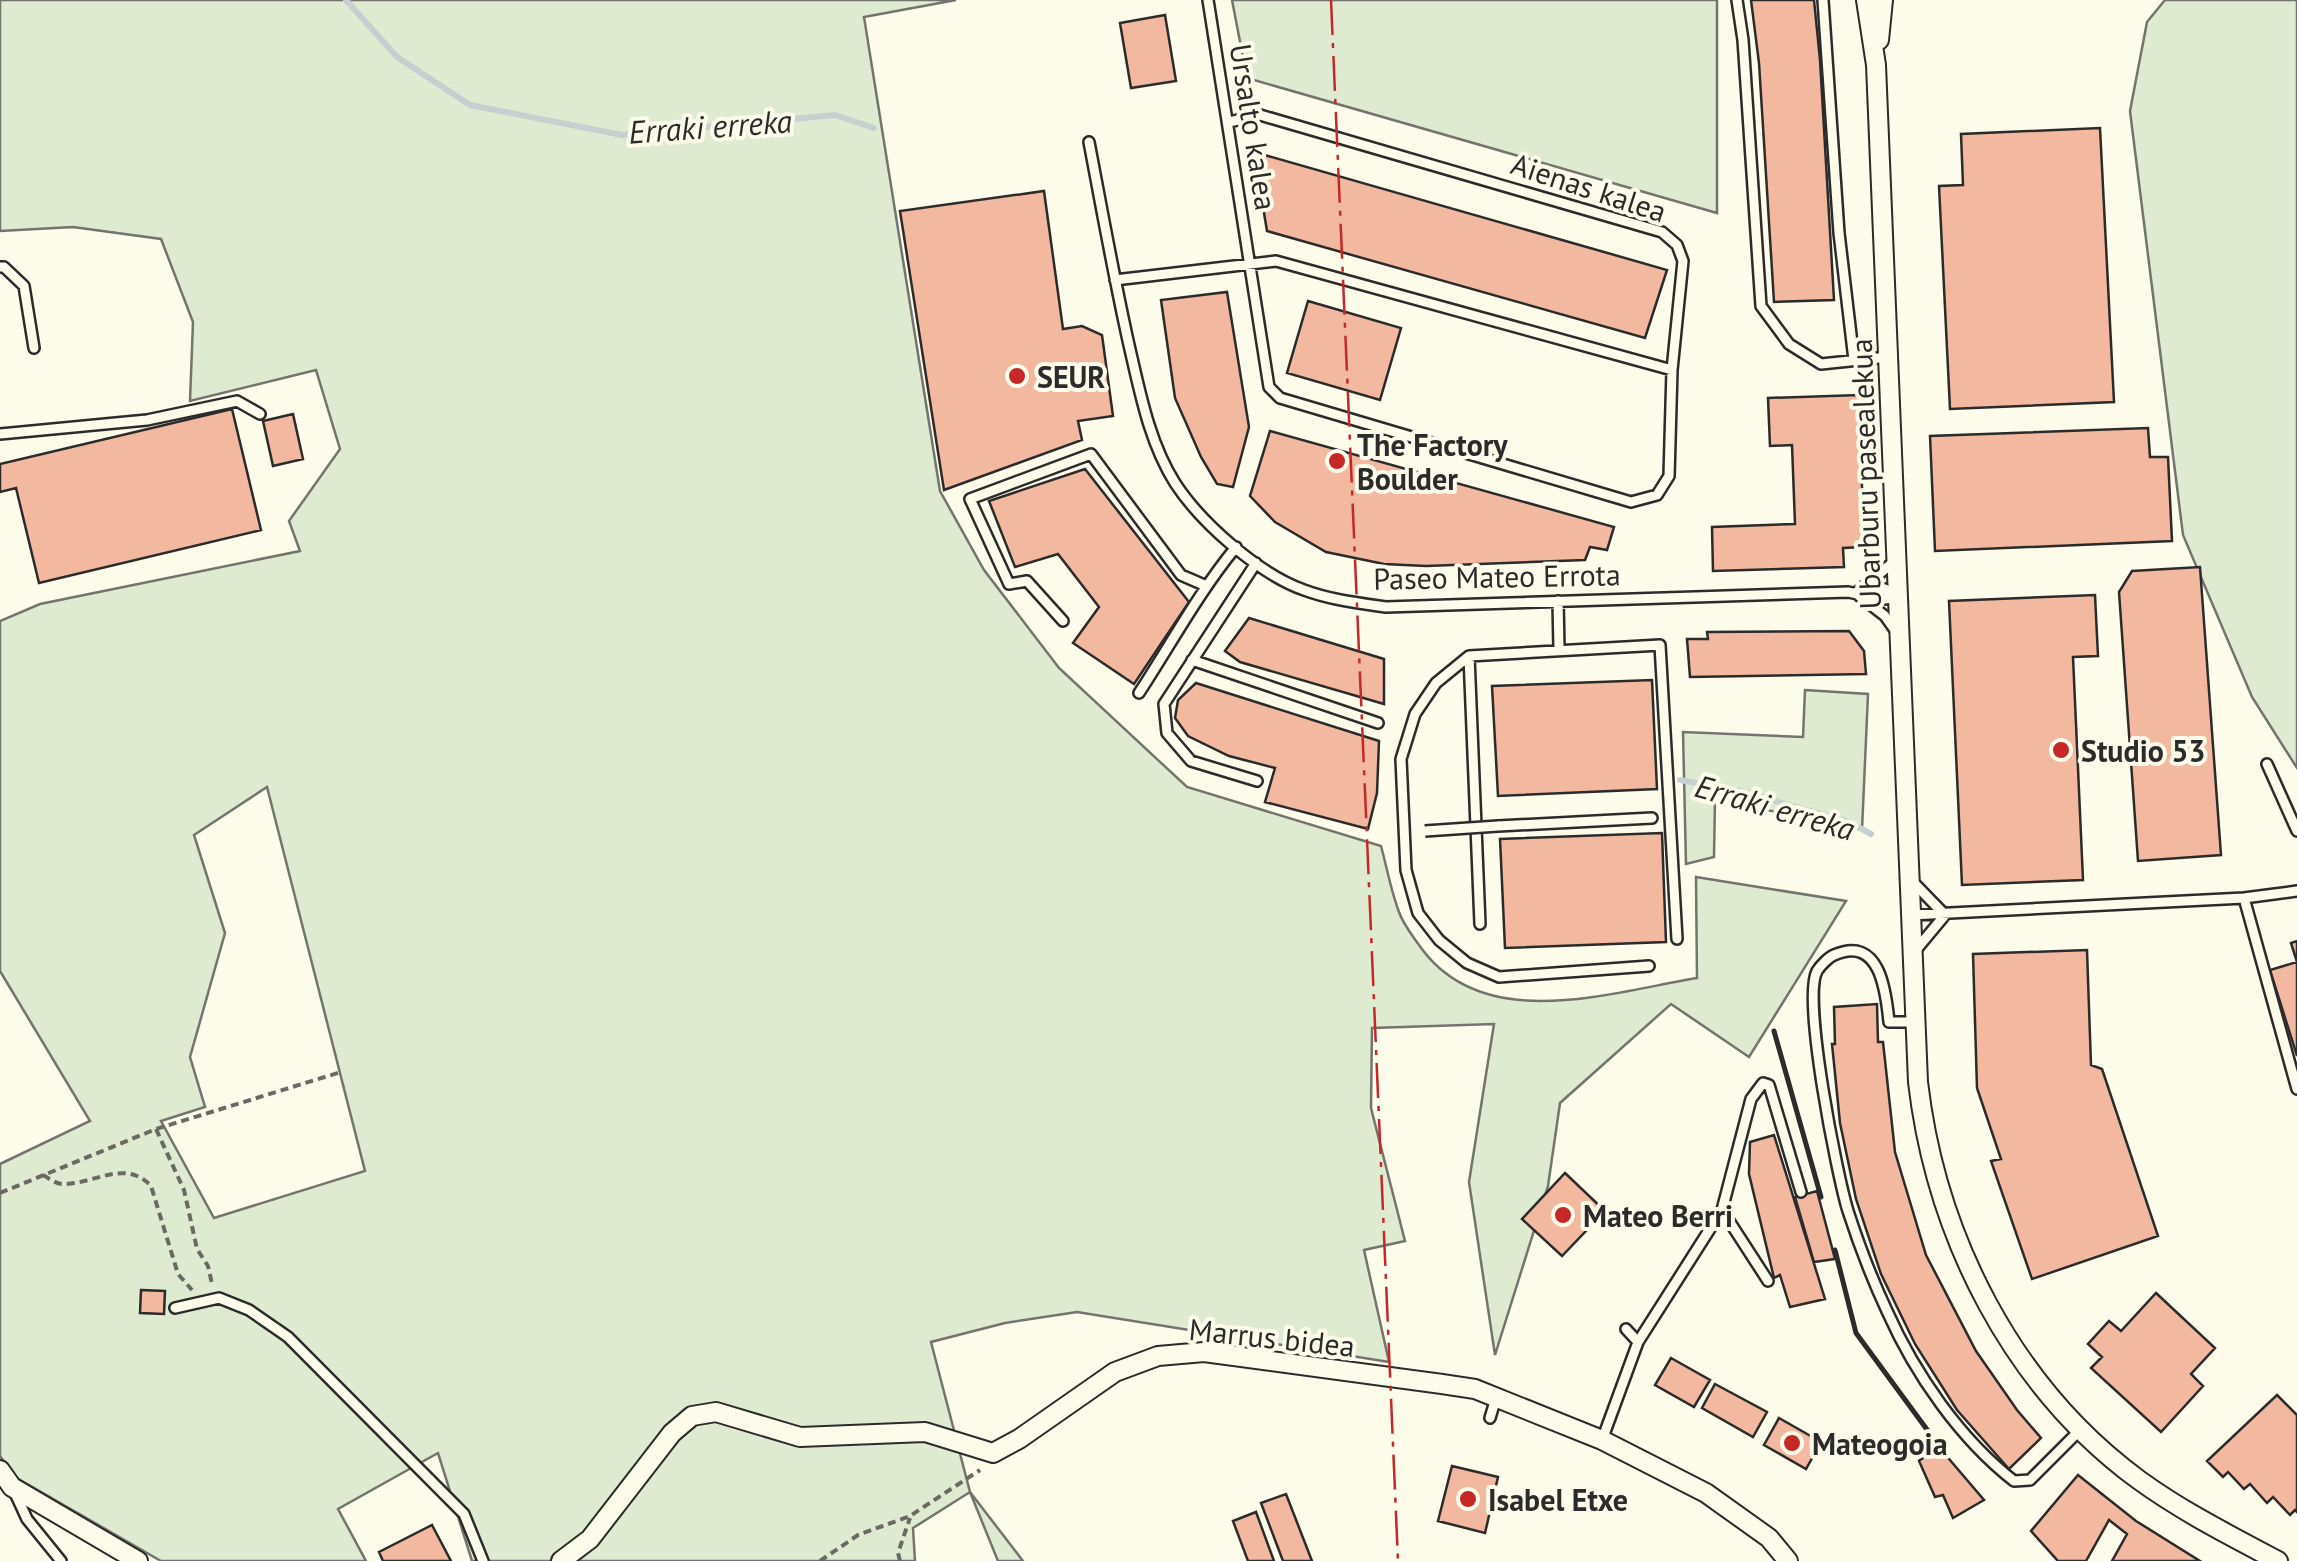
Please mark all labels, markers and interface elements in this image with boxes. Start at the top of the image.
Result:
street label: Ursalto kalea [1222,41,1286,213]
water label: Erraki erreka [627,99,794,153]
street label: Aienas kalea [1506,144,1672,230]
street label: Ubarburu pasealekua [1841,338,1889,610]
place label: SEUR [1037,357,1105,396]
marker: SEUR [1006,365,1028,387]
place label: The Factory Boulder [1357,425,1508,498]
marker: The Factory Boulder [1326,450,1348,472]
street label: Paseo Mateo Errota [1373,554,1621,598]
place label: Studio 53 [2081,731,2205,770]
marker: Studio 53 [2050,739,2072,761]
water label: Erraki erreka [1691,764,1860,850]
place label: Mateo Berri [1583,1196,1733,1235]
marker: Mateo Berri [1552,1204,1574,1226]
street label: Marrus bidea [1187,1309,1357,1365]
place label: Mateogoia [1812,1424,1948,1463]
marker: Mateogoia [1781,1432,1803,1454]
place label: Isabel Etxe [1488,1480,1628,1519]
marker: Isabel Etxe [1457,1488,1479,1510]

